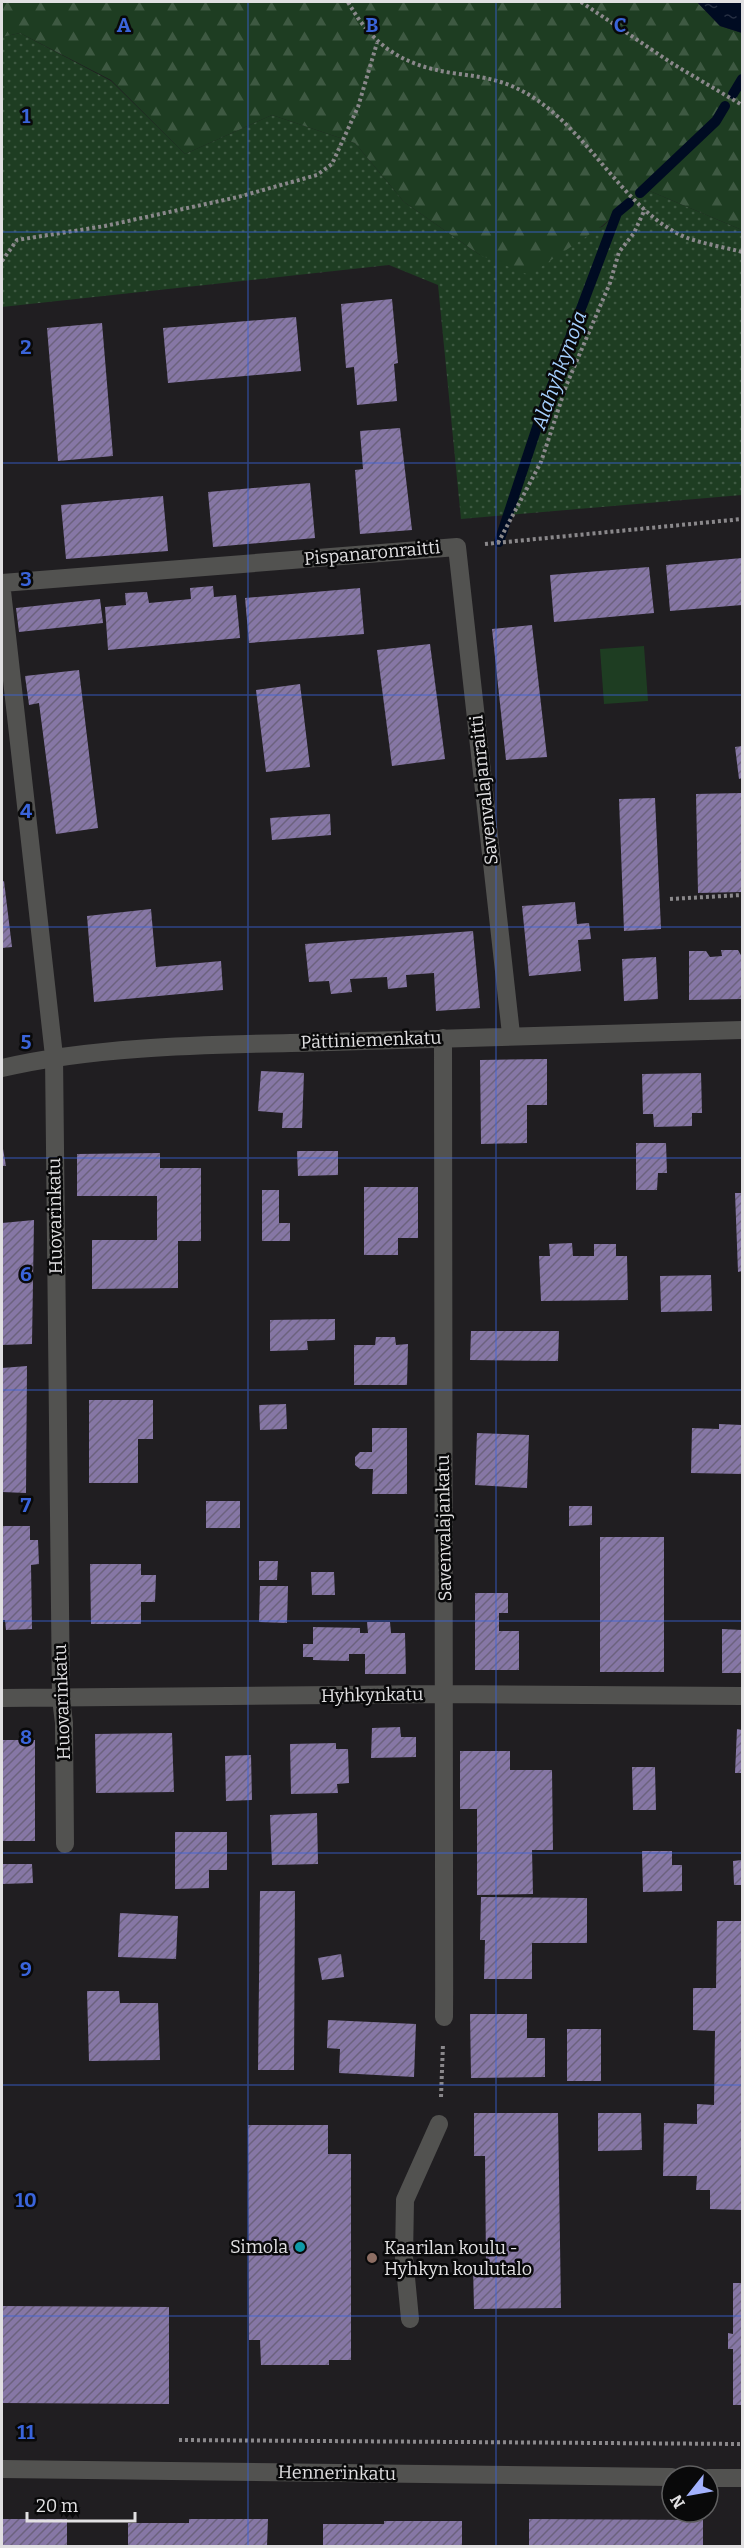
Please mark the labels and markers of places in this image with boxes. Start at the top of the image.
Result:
place label: Simola [230,2236,288,2258]
place label: Kaarilan koulu - Hyhkyn koulutalo [384,2237,532,2280]
marker: Simola [293,2240,307,2254]
marker: Kaarilan koulu - Hyhkyn koulutalo [365,2251,379,2265]

